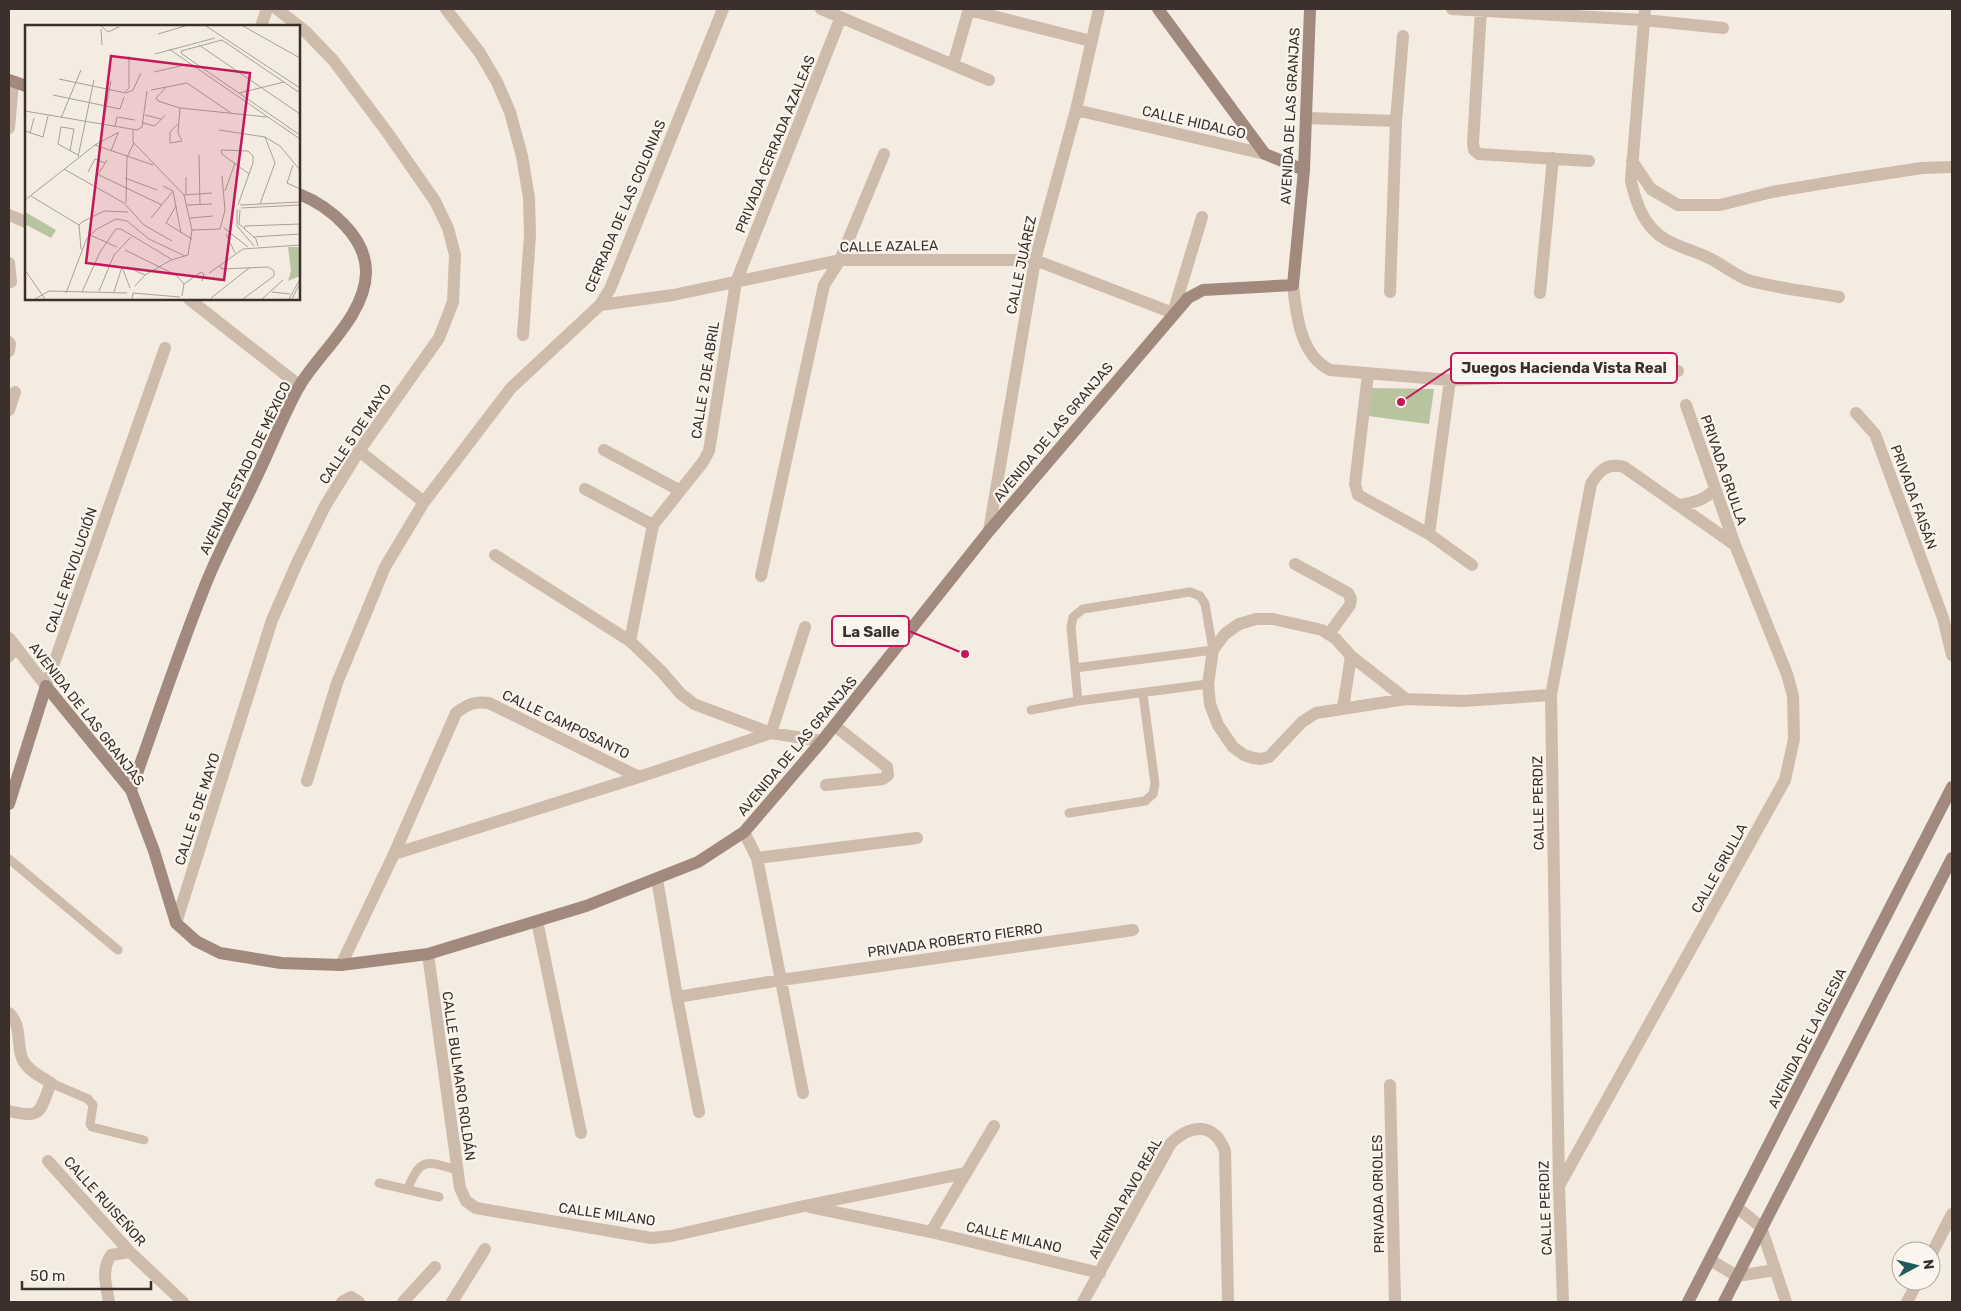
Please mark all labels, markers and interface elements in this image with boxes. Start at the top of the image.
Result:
inset map [25,25,300,300]
street label: AVENIDA DE LAS GRANJAS [1277,27,1304,205]
street label: PRIVADA CERRADA AZALEAS [732,53,819,236]
street label: CALLE HIDALGO [1140,102,1247,143]
street label: CERRADA DE LAS COLONIAS [581,117,670,295]
street label: CALLE JUÁREZ [1002,214,1040,316]
street label: CALLE AZALEA [839,237,939,256]
street label: CALLE 2 DE ABRIL [688,320,723,440]
callout: Juegos Hacienda Vista Real [1451,353,1677,383]
street label: AVENIDA DE LAS GRANJAS [990,359,1117,506]
text: Juegos Hacienda Vista Real [1461,359,1667,377]
street label: AVENIDA ESTADO DE MÉXICO [195,378,295,558]
street label: CALLE 5 DE MAYO [316,381,395,488]
street label: PRIVADA GRULLA [1697,413,1751,528]
street label: PRIVADA FAISÁN [1887,442,1941,552]
street label: CALLE REVOLUCIÓN [41,505,101,635]
callout: La Salle [832,616,909,646]
text: La Salle [842,623,900,641]
street label: AVENIDA DE LAS GRANJAS [25,639,148,790]
street label: AVENIDA DE LAS GRANJAS [734,673,861,820]
street label: CALLE CAMPOSANTO [499,686,632,763]
street label: CALLE 5 DE MAYO [171,751,224,868]
street label: CALLE PERDIZ [1529,755,1548,851]
street label: CALLE GRULLA [1688,820,1751,916]
street label: PRIVADA ROBERTO FIERRO [867,920,1044,961]
street label: AVENIDA DE LA IGLESIA [1765,965,1851,1111]
street label: CALLE BULMARO ROLDÁN [438,990,480,1162]
street label: PRIVADA ORIOLES [1369,1134,1388,1254]
street label: AVENIDA PAVO REAL [1085,1135,1166,1262]
street label: CALLE RUISEÑOR [60,1152,150,1250]
street label: CALLE PERDIZ [1535,1160,1556,1256]
street label: CALLE MILANO [557,1199,656,1230]
street label: CALLE MILANO [964,1218,1063,1257]
north arrow [1891,1241,1941,1291]
scale bar [22,1258,151,1290]
text: N [1919,1258,1937,1271]
text: 50 m [30,1267,65,1285]

